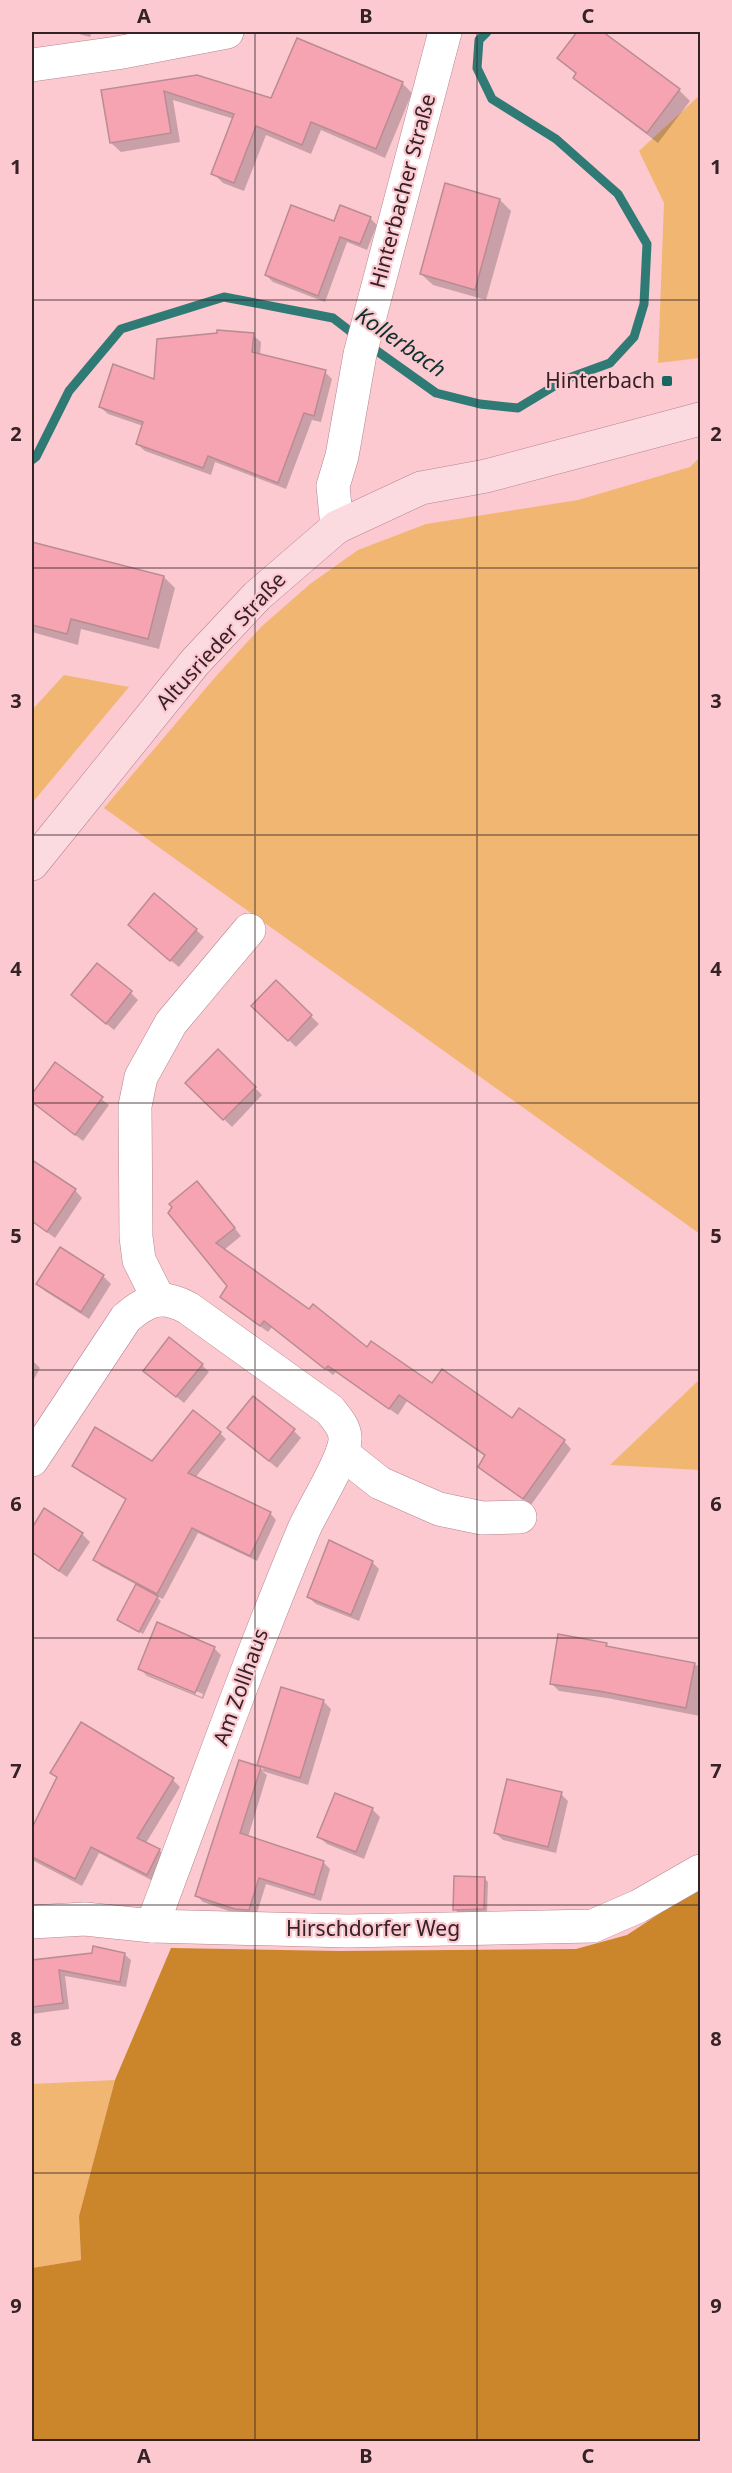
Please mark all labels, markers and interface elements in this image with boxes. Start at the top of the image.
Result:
text: A [137,2,151,29]
text: B [359,2,373,29]
text: C [582,2,595,29]
street label: Hinterbacher Straße [363,91,441,291]
text: 1 [10,153,22,180]
text: 1 [710,153,722,180]
water label: Kollerbach [350,299,453,383]
place label: Hinterbach [545,366,655,394]
marker: Hinterbach [660,374,674,388]
text: 2 [10,420,22,447]
text: 2 [710,420,722,447]
street label: Altusrieder Straße [149,565,291,715]
text: 3 [10,687,22,714]
text: 3 [710,687,722,714]
text: 4 [10,955,22,982]
text: 4 [710,955,722,982]
text: 5 [10,1222,22,1249]
text: 5 [710,1222,722,1249]
text: 6 [10,1490,22,1517]
text: 6 [710,1490,722,1517]
street label: Am Zollhaus [206,1625,274,1749]
text: 7 [10,1757,22,1784]
text: 7 [710,1757,722,1784]
street label: Hirschdorfer Weg [286,1914,460,1942]
text: 8 [10,2025,22,2052]
text: 8 [710,2025,722,2052]
text: 9 [10,2292,22,2319]
text: 9 [710,2292,722,2319]
text: A [137,2442,151,2469]
text: B [359,2442,373,2469]
text: C [582,2442,595,2469]

